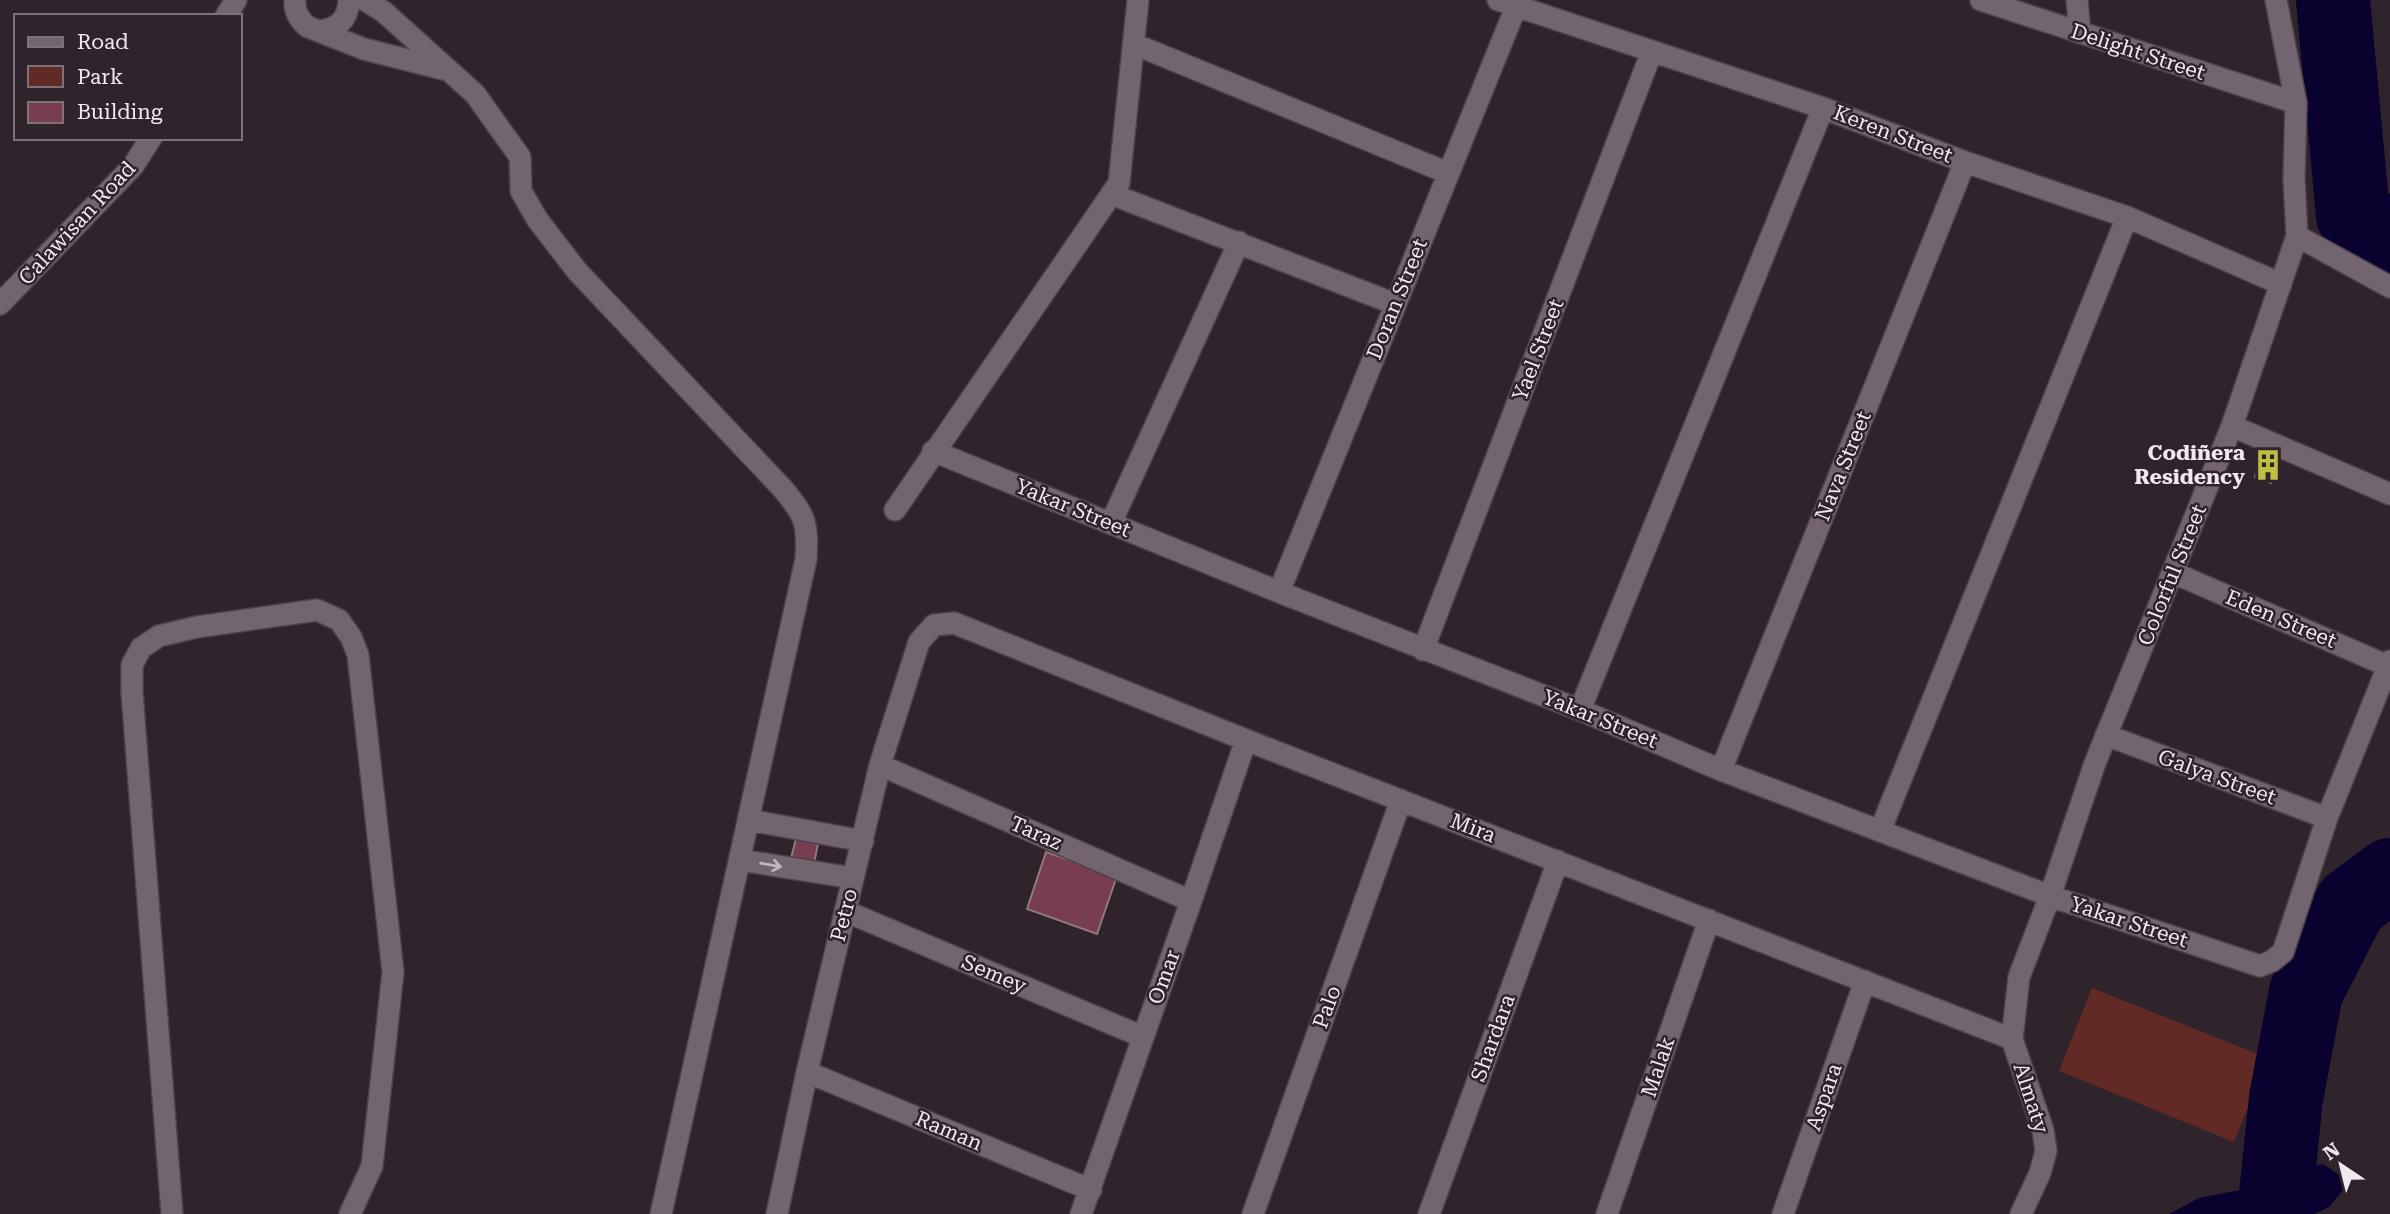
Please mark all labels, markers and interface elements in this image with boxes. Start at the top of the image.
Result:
legend [14,14,242,140]
street label: Delight Street [2068,19,2208,85]
text: Road [77,30,129,54]
text: Park [77,65,123,89]
text: Building [77,100,163,124]
street label: Keren Street [1830,100,1956,168]
street label: Calawisan Road [14,156,141,290]
street label: Doran Street [1362,235,1432,363]
street label: Yael Street [1508,295,1568,404]
street label: Nava Street [1810,408,1876,524]
place label: Codiñera Residency [2134,441,2246,489]
building icon: Codiñera Residency [2251,448,2285,482]
street label: Yakar Street [1012,474,1134,542]
street label: Colorful Street [2133,501,2211,649]
street label: Eden Street [2222,585,2340,653]
street label: Yakar Street [1539,685,1661,753]
street label: Galya Street [2155,745,2279,809]
street label: Mira [1447,808,1500,848]
street label: Taraz [1007,811,1066,855]
one-way arrow [759,859,782,873]
street label: Petro [826,886,862,944]
street label: Yakar Street [2067,892,2191,952]
street label: Omar [1143,946,1185,1007]
street label: Semey [958,950,1030,999]
street label: Palo [1308,982,1346,1032]
street label: Shardara [1466,991,1520,1085]
street label: Malak [1637,1034,1679,1100]
street label: Aspara [1801,1060,1847,1134]
street label: Almaty [2008,1060,2054,1137]
street label: Raman [912,1106,986,1156]
north arrow [2306,1130,2376,1200]
text: N [2319,1138,2344,1165]

